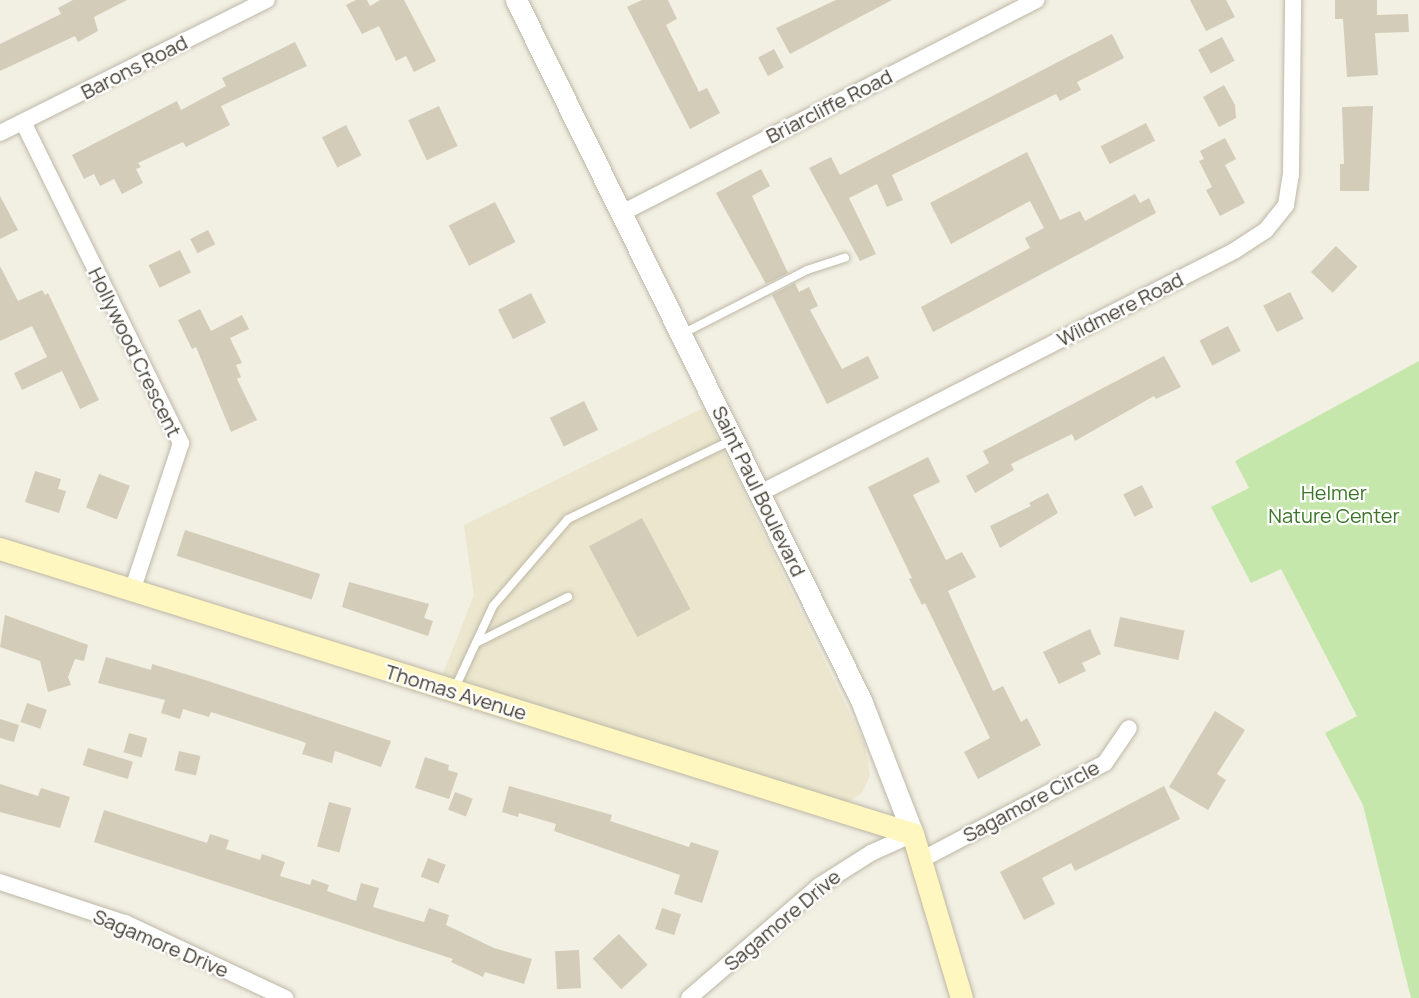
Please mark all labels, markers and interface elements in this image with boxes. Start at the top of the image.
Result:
street label: Barons Road [77,30,191,104]
street label: Briarcliffe Road [762,64,896,148]
street label: Hollywood Crescent [84,263,186,441]
street label: Wildmere Road [1053,267,1187,351]
street label: Saint Paul Boulevard [707,402,811,580]
park label: Helmer Nature Center [1268,480,1400,527]
street label: Thomas Avenue [382,659,530,725]
street label: Sagamore Circle [959,755,1103,847]
street label: Sagamore Drive [719,864,845,976]
street label: Sagamore Drive [90,904,232,982]

